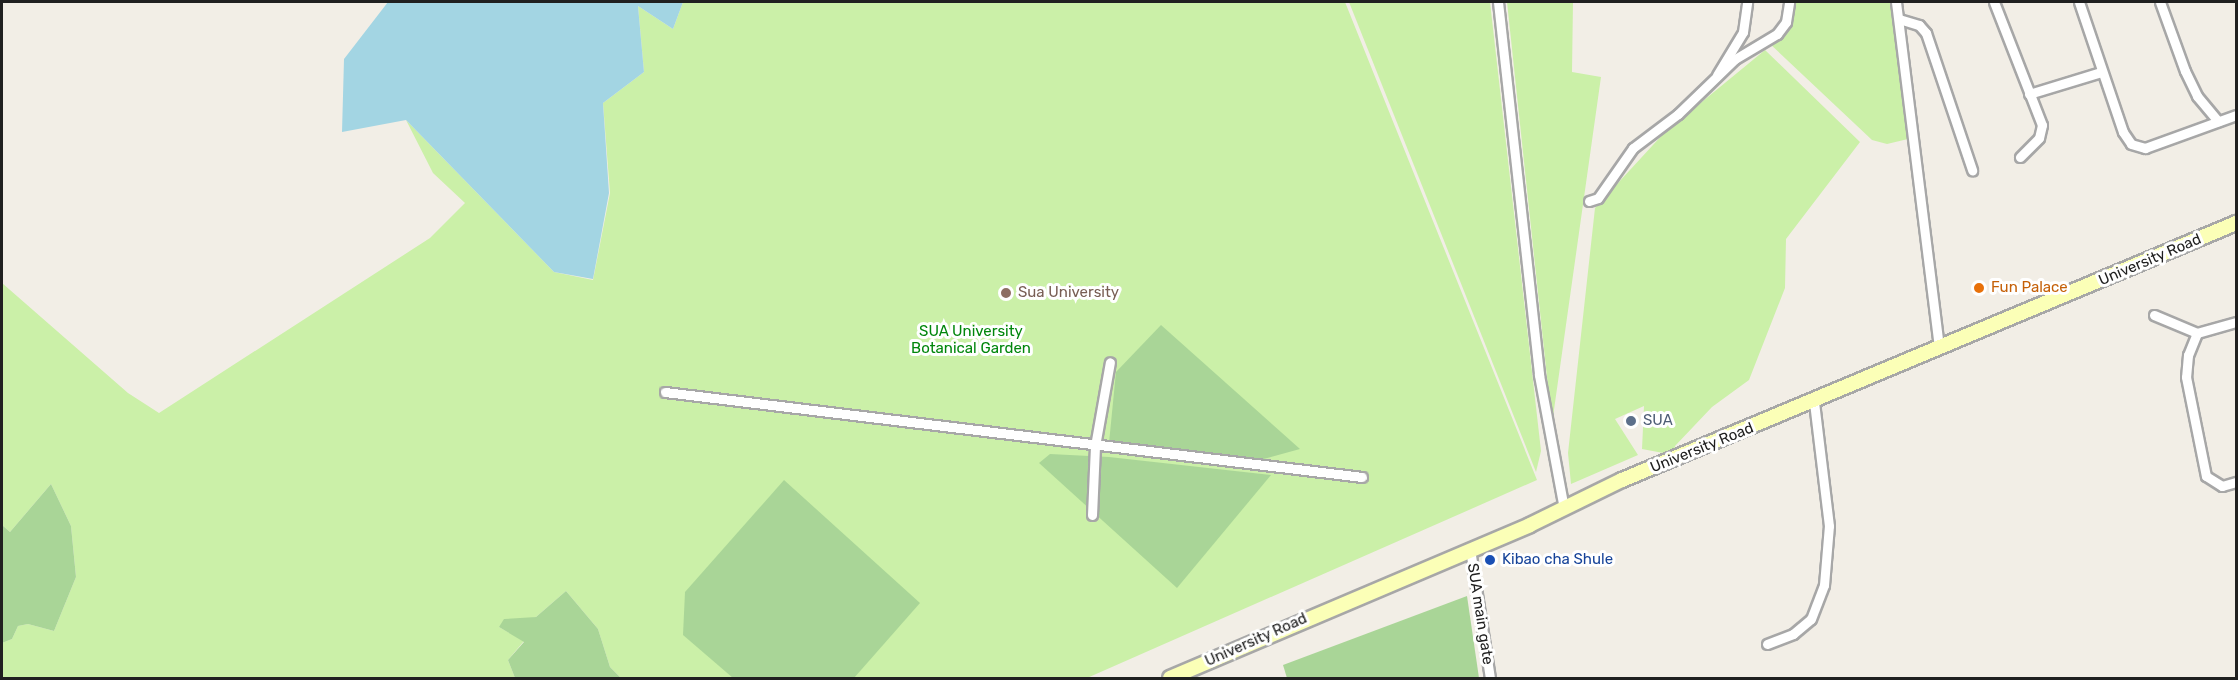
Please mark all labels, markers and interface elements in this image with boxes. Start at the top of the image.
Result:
street label: University Road [2096,230,2204,290]
place label: Fun Palace [1991,279,2068,297]
marker: Fun Palace [1972,281,1986,295]
place label: Sua University [1018,284,1119,302]
marker: Sua University [999,286,1013,300]
park label: SUA University Botanical Garden [911,322,1031,357]
place label: SUA [1643,412,1673,430]
marker: SUA [1624,414,1638,428]
street label: University Road [1648,419,1756,477]
place label: Kibao cha Shule [1502,551,1613,569]
marker: Kibao cha Shule [1483,553,1497,567]
street label: SUA main gate [1463,562,1497,666]
street label: University Road [1202,609,1310,671]

